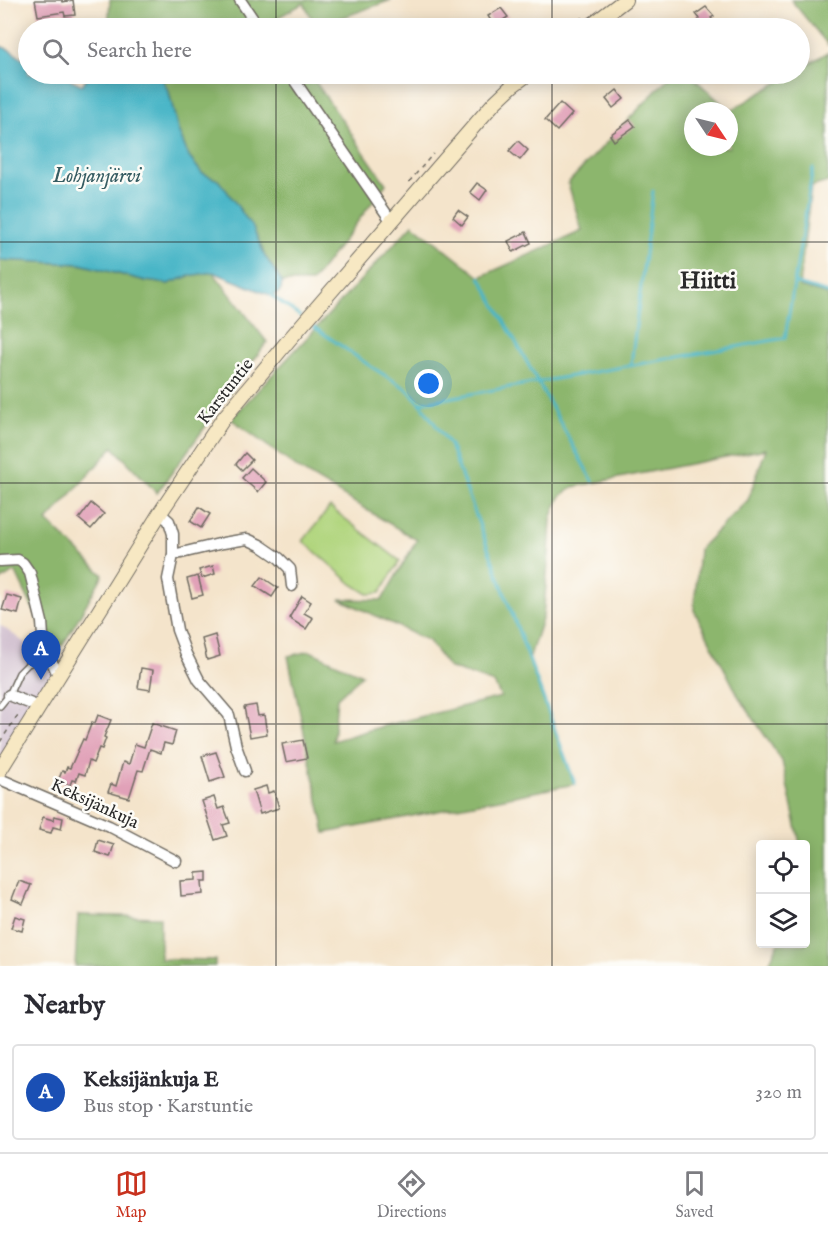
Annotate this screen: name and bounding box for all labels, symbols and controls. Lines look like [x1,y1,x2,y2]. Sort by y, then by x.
search box [18,18,810,84]
icon: search [39,35,72,68]
text: Search here [87,37,192,65]
north arrow [684,102,738,156]
water label: Lohjanjärvi [52,164,142,189]
district label: Hiitti [680,266,737,297]
street label: Karstuntie [193,354,259,430]
your location [414,369,443,398]
pin: A [22,630,60,680]
street label: Keksijänkuja [47,774,142,835]
map controls [756,840,810,948]
button: locate [756,840,810,894]
button: layers [756,894,810,948]
text: Nearby [24,989,105,1022]
text: Keksijänkuja E [83,1066,219,1094]
text: A [39,1080,52,1105]
text: 320 m [756,1080,802,1105]
text: Bus stop · Karstuntie [83,1094,253,1119]
tab: Map [115,1167,148,1223]
tab: Directions [377,1167,446,1223]
tab: Saved [676,1167,713,1223]

